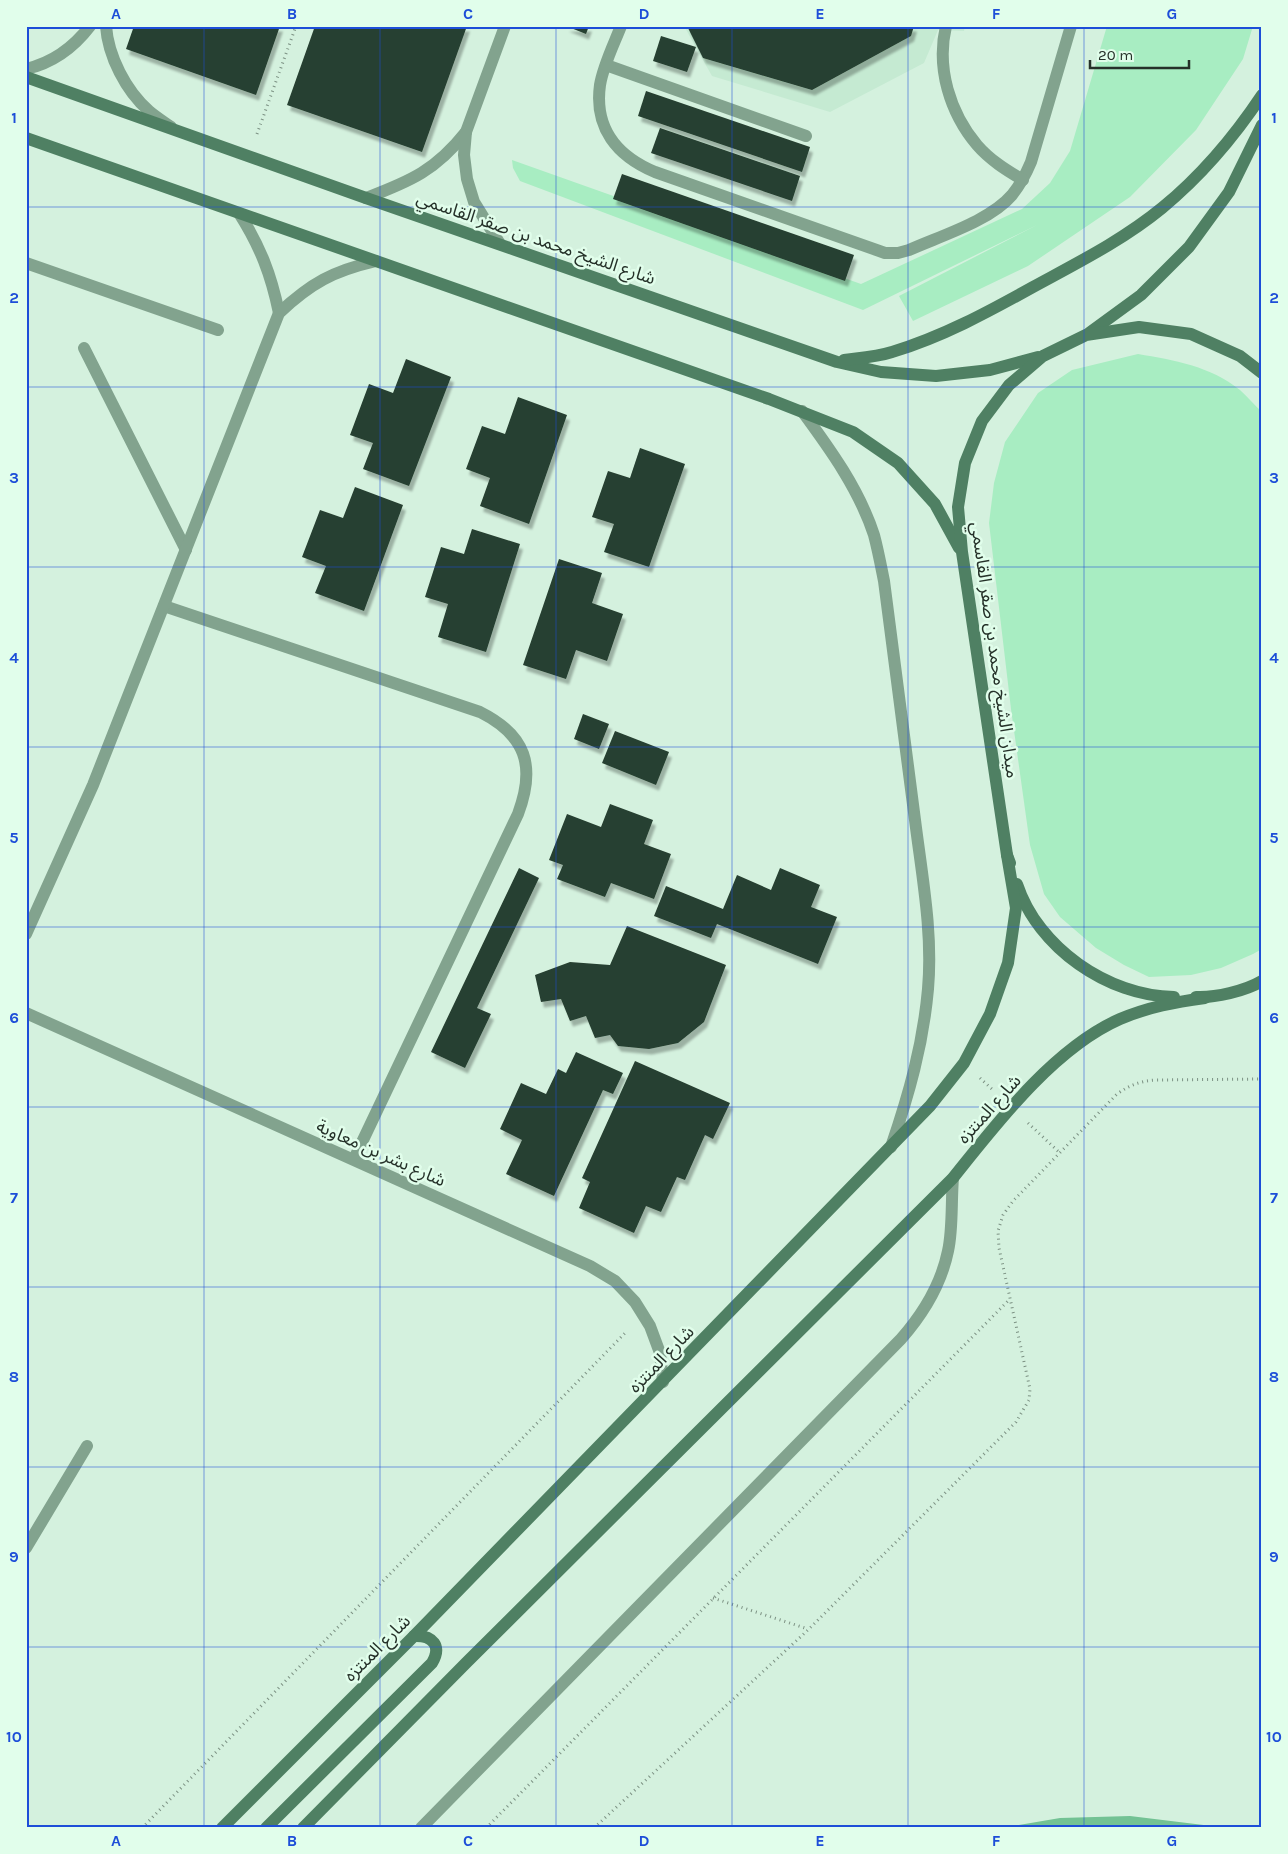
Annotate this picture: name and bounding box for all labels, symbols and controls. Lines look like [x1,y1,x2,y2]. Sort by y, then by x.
text: A [111,4,121,23]
text: B [287,4,297,23]
text: C [463,4,473,23]
text: D [639,4,650,23]
text: E [815,4,825,23]
text: F [992,4,1001,23]
text: G [1167,4,1177,23]
scale bar [1090,38,1189,70]
text: 20 m [1098,46,1133,64]
text: 1 [11,108,17,127]
text: 1 [1271,108,1277,127]
street label: شارع الشيخ محمد بن صقر القاسمي [413,187,658,292]
text: 2 [9,288,19,307]
text: 2 [1269,288,1279,307]
text: 3 [9,468,19,487]
text: 3 [1269,468,1279,487]
street label: ميدان الشيخ محمد بن صقر القاسمي [964,521,1024,780]
text: 4 [9,648,19,667]
text: 4 [1269,648,1279,667]
text: 5 [9,828,19,847]
text: 5 [1269,828,1279,847]
text: 6 [9,1008,19,1027]
text: 6 [1269,1008,1279,1027]
street label: شارع المنتزه [952,1070,1028,1150]
street label: شارع بشر بن معاوية [312,1115,449,1194]
text: 7 [10,1188,18,1207]
text: 7 [1270,1188,1278,1207]
street label: شارع المنتزه [623,1321,701,1399]
text: 8 [9,1367,19,1386]
text: 8 [1269,1367,1279,1386]
text: 9 [9,1547,19,1566]
text: 9 [1269,1547,1279,1566]
street label: شارع المنتزه [339,1610,417,1688]
text: 10 [6,1727,22,1746]
text: 10 [1266,1727,1282,1746]
text: A [111,1831,121,1850]
text: B [287,1831,297,1850]
text: C [463,1831,473,1850]
text: D [639,1831,650,1850]
text: E [815,1831,825,1850]
text: F [992,1831,1001,1850]
text: G [1167,1831,1177,1850]

